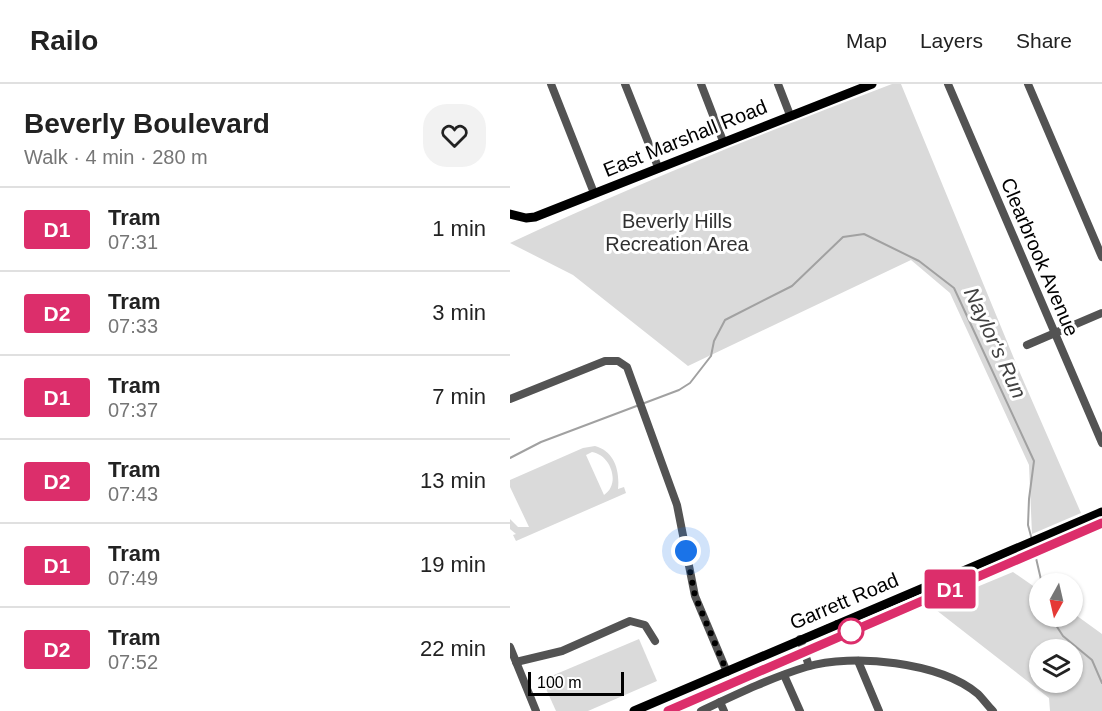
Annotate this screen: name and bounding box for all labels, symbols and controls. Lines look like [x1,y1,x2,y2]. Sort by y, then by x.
text: Railo [30,25,98,56]
text: Map [846,29,887,52]
text: Layers [920,29,983,52]
text: Share [1016,29,1072,52]
street label: East Marshall Road [600,95,770,181]
button: heart [423,104,486,167]
text: Beverly Boulevard [24,108,270,139]
text: Walk · 4 min · 280 m [24,146,208,168]
street label: Clearbrook Avenue [997,175,1083,339]
text: Tram [108,205,161,230]
park label: Beverly Hills Recreation Area [605,210,750,255]
text: 1 min [432,216,486,241]
text: D1 [44,218,70,241]
text: 07:31 [108,231,158,253]
water label: Naylor's Run [960,284,1031,402]
text: Tram [108,289,161,314]
text: 3 min [432,300,486,325]
text: D2 [44,302,70,325]
text: 07:33 [108,315,158,337]
text: Tram [108,373,161,398]
text: 7 min [432,384,486,409]
text: D1 [44,386,70,409]
text: 07:37 [108,399,158,421]
text: Tram [108,457,161,482]
text: 13 min [420,468,486,493]
text: D2 [44,470,70,493]
text: 07:43 [108,483,158,505]
your location [671,536,701,566]
text: Tram [108,541,161,566]
text: 19 min [420,552,486,577]
text: D1 [44,554,70,577]
text: 07:49 [108,567,158,589]
street label: Garrett Road [786,568,902,634]
line badge: D1 [923,570,977,608]
north arrow [1029,573,1083,627]
map controls [1029,573,1083,693]
text: D1 [937,578,963,601]
unlabelled marker [838,618,864,644]
text: Tram [108,625,161,650]
text: 22 min [420,636,486,661]
text: D2 [44,638,70,661]
button: layers [1029,639,1083,693]
text: 07:52 [108,651,158,673]
scale bar [528,669,624,696]
text: 100 m [537,674,581,691]

